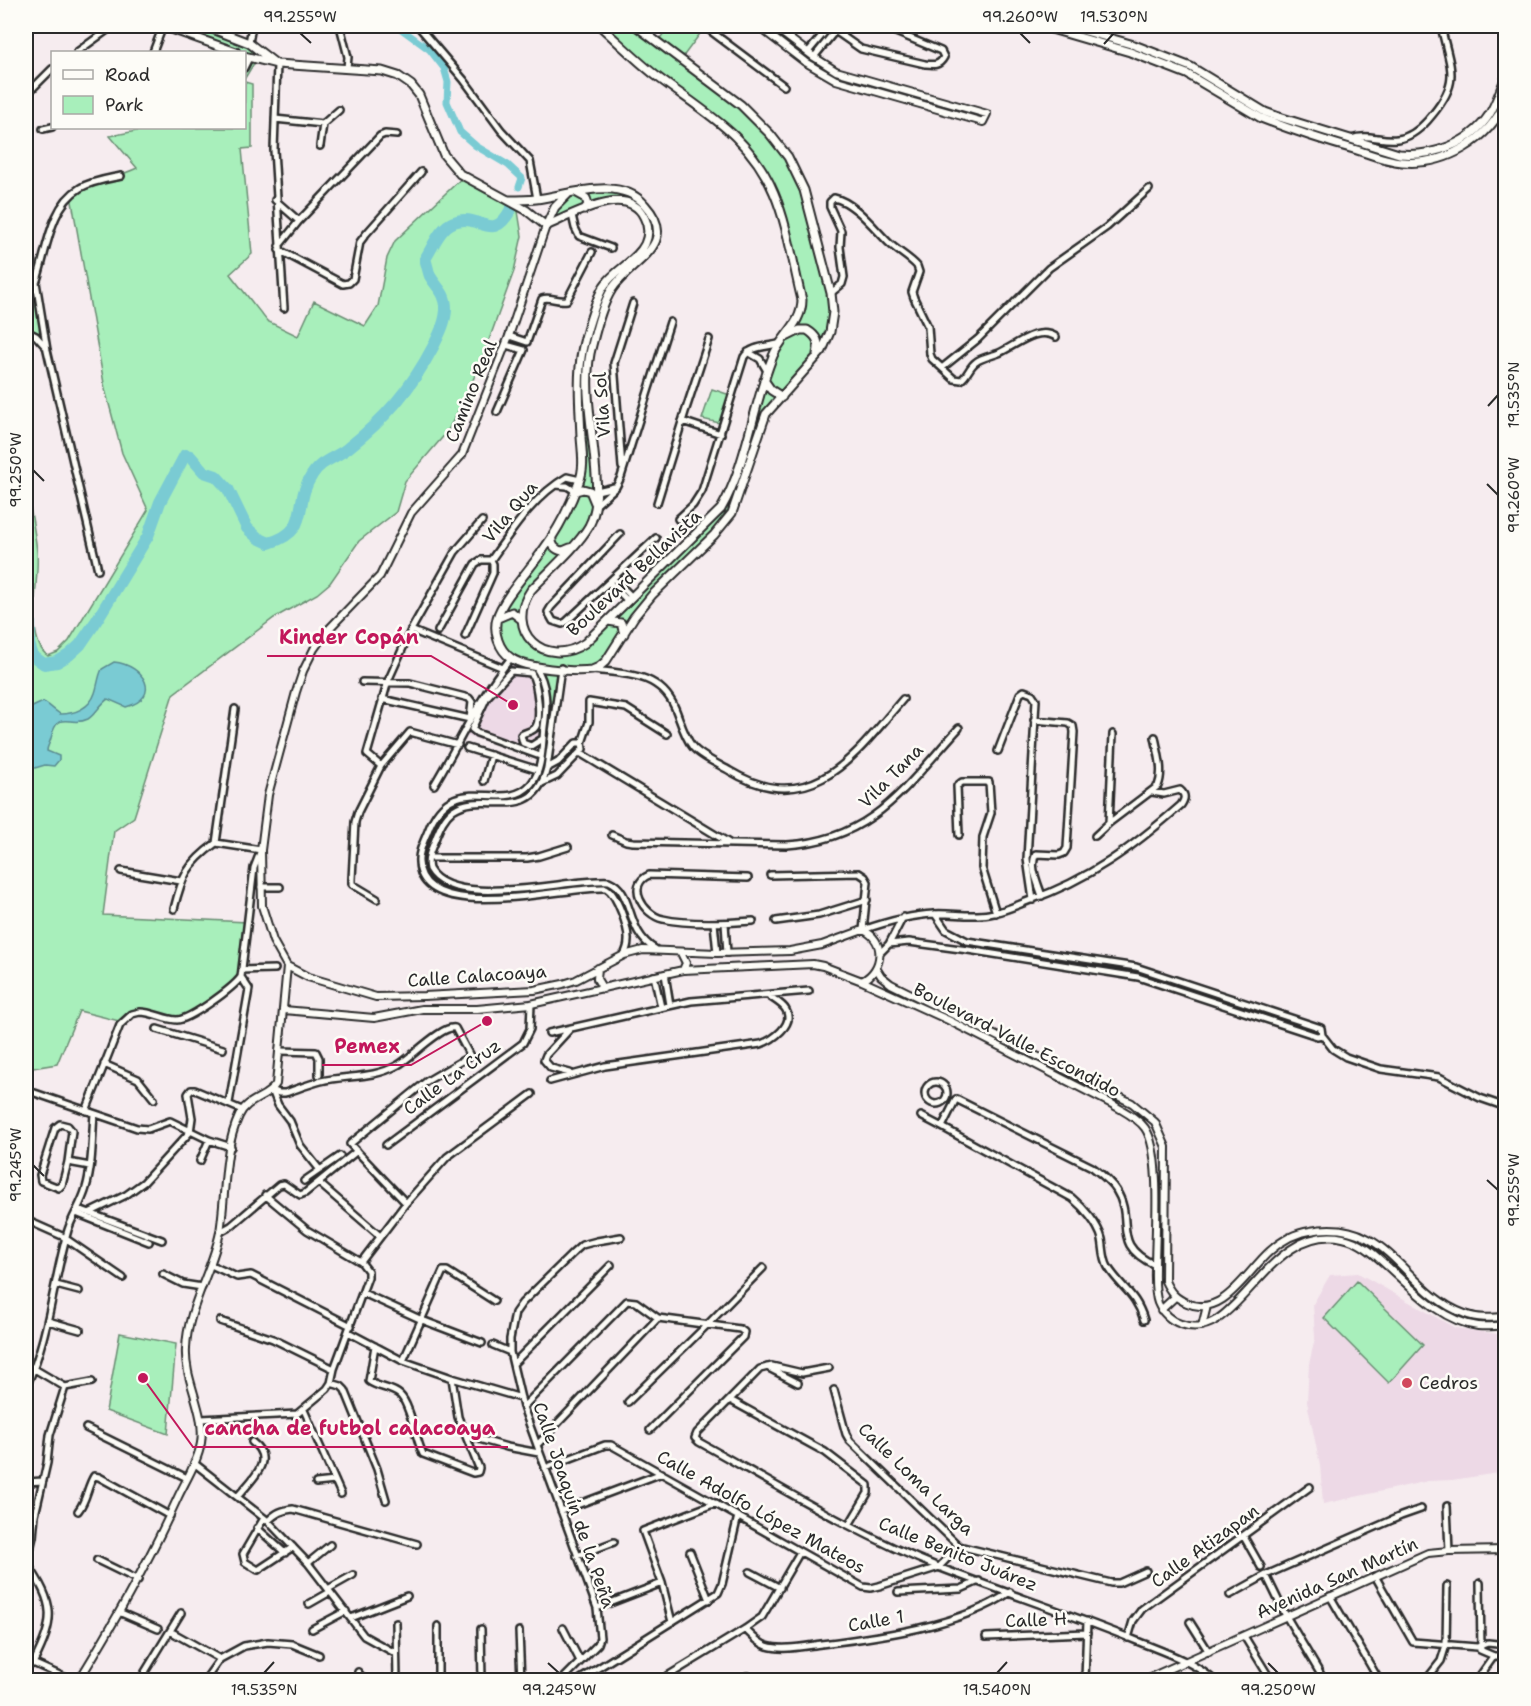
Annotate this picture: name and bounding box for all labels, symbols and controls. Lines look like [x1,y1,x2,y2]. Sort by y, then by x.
text: 99.255°W [263,7,337,27]
text: 99.260°W [982,7,1058,27]
text: 19.530°N [1080,7,1148,27]
legend [51,51,246,129]
text: Road [105,63,150,87]
text: Park [105,93,144,117]
street label: Camino Real [440,336,503,446]
text: 19.535°N [1504,362,1524,428]
street label: Vila Sol [588,371,616,439]
text: 99.250°W [6,432,26,508]
text: 99.260°W [1504,457,1524,533]
street label: Vila Qua [477,476,543,548]
street label: Boulevard Bellavista [561,504,707,642]
callout: Kinder Copán [267,618,431,656]
text: Kinder Copán [279,624,419,650]
street label: Vila Tana [853,738,929,814]
street label: Calle Calacoaya [407,959,547,993]
street label: Boulevard Valle Escondido [909,977,1125,1103]
callout: Pemex [322,1027,411,1065]
text: Pemex [334,1033,400,1059]
street label: Calle La Cruz [398,1033,506,1121]
text: 99.245°W [6,1128,26,1202]
text: 99.255°W [1504,1153,1524,1227]
place label: Cedros [1419,1371,1478,1395]
marker: Cedros [1400,1376,1414,1390]
street label: Calle Joaquín de la Peña [527,1399,621,1611]
callout: cancha de futbol calacoaya [193,1409,508,1447]
text: cancha de futbol calacoaya [205,1415,496,1441]
street label: Calle Loma Larga [853,1417,979,1541]
street label: Calle Adolfo López Mateos [652,1445,870,1579]
street label: Calle Atizapan [1146,1499,1264,1593]
street label: Calle Benito Juárez [875,1511,1041,1597]
street label: Avenida San Martín [1253,1532,1421,1624]
street label: Calle 1 [846,1604,906,1638]
street label: Calle H [1005,1607,1067,1633]
text: 19.535°N [231,1680,297,1700]
text: 99.245°W [522,1680,596,1700]
text: 19.540°N [963,1680,1031,1700]
text: 99.250°W [1240,1680,1316,1700]

